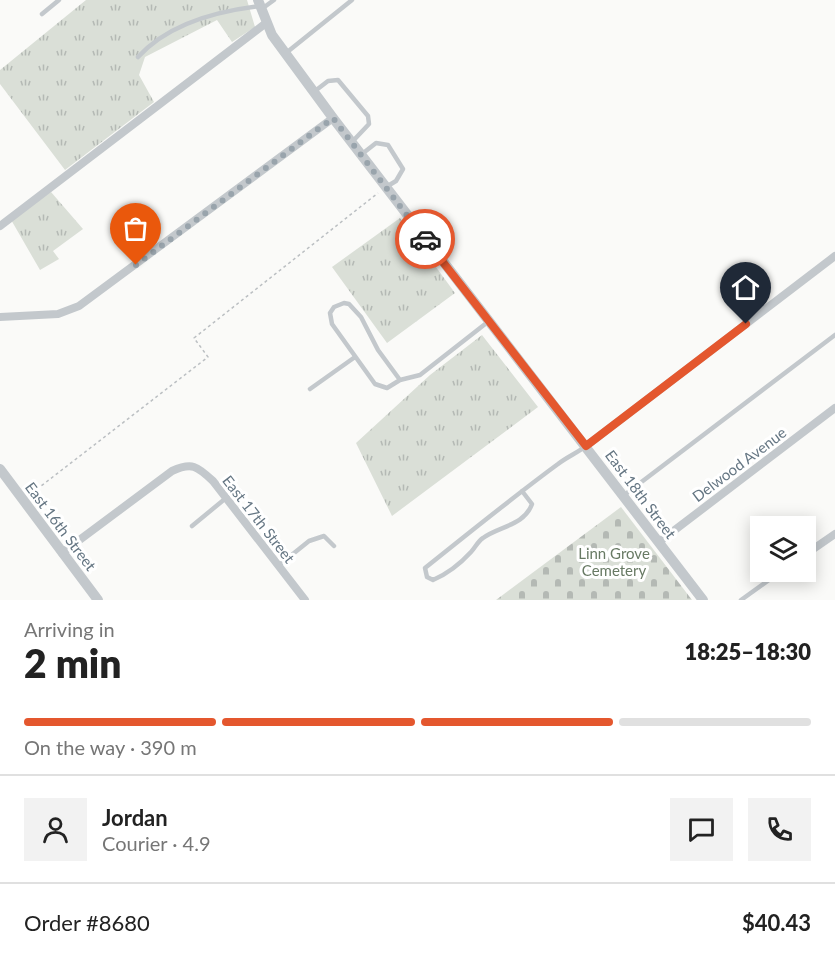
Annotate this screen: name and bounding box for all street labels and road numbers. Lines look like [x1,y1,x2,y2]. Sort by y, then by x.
street label: Delwood Avenue [689,423,790,505]
street label: East 18th Street [602,446,681,542]
street label: East 17th Street [219,472,299,567]
street label: East 16th Street [22,478,101,574]

